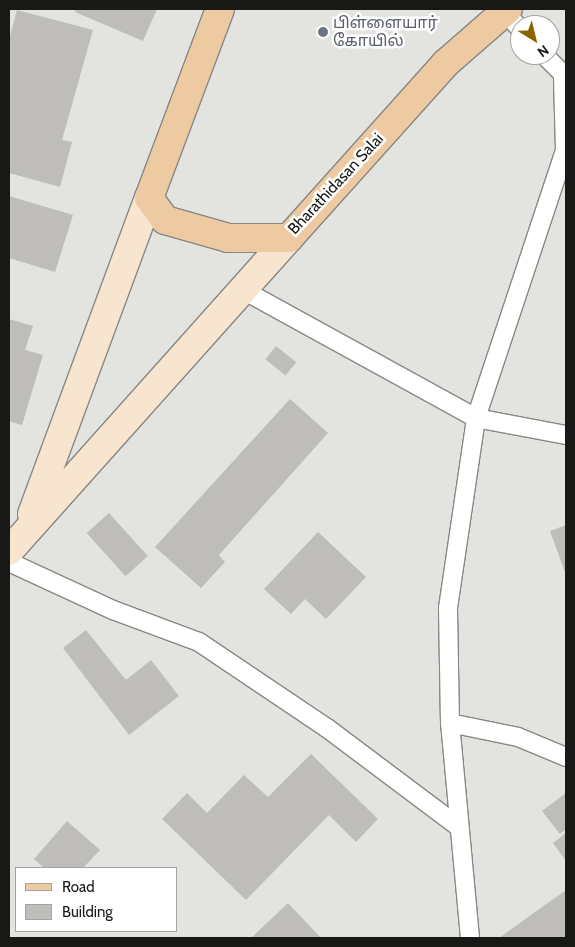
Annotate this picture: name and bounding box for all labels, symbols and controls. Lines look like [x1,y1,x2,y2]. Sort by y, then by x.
place label: பிள்ளையார் கோயில் [333,13,438,51]
north arrow [510,15,560,65]
marker: பிள்ளையார் கோயில் [317,26,329,38]
text: N [534,41,553,62]
street label: Bharathidasan Salai [284,130,388,238]
legend [15,867,178,932]
text: Road [62,878,95,896]
text: Building [62,903,113,921]

